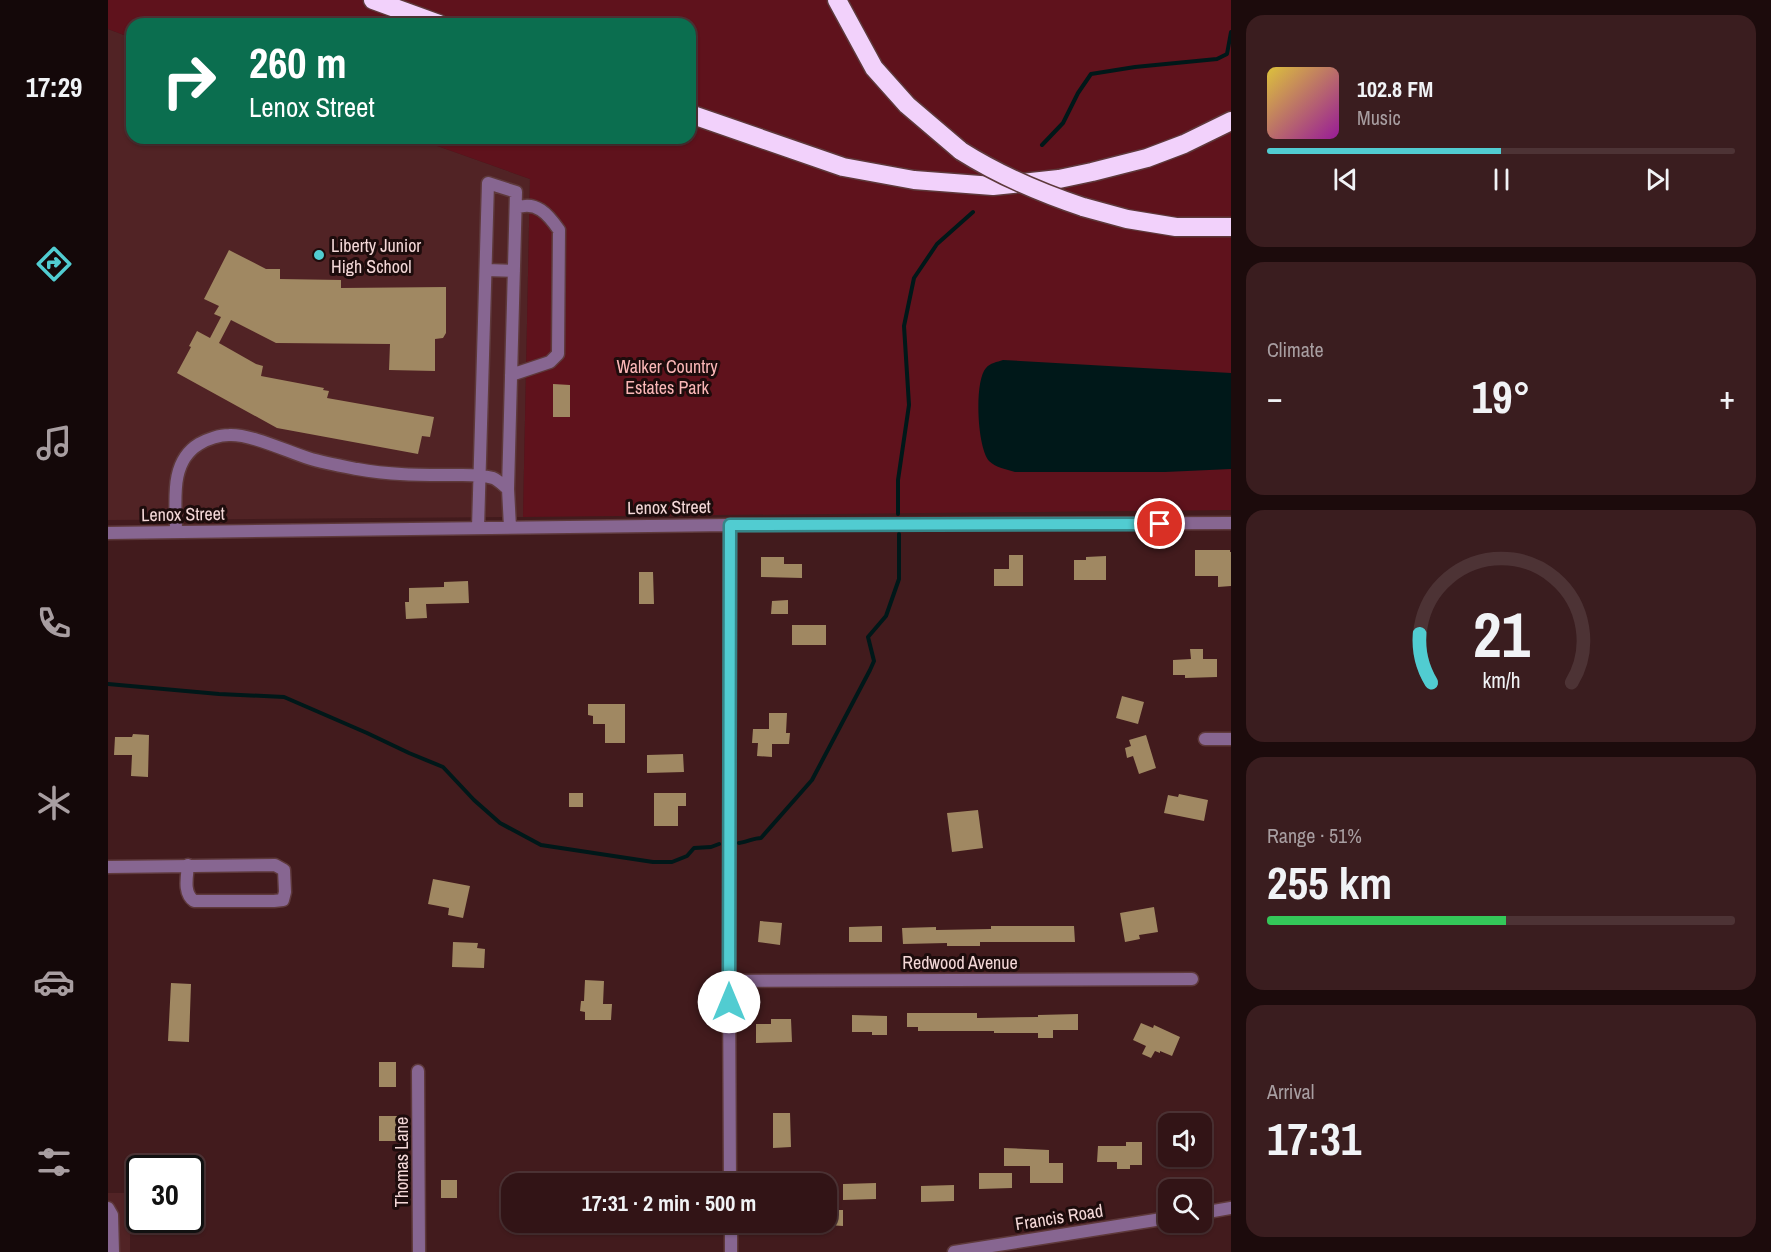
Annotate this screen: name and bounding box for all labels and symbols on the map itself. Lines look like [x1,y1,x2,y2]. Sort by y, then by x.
place label: Liberty Junior High School [331,233,421,279]
marker: Liberty Junior High School [312,248,326,262]
park label: Walker Country Estates Park [616,354,718,400]
street label: Lenox Street [627,494,711,520]
pin [1134,498,1185,549]
street label: Lenox Street [141,501,225,527]
street label: Redwood Avenue [902,950,1018,975]
position arrow [697,970,761,1034]
street label: Thomas Lane [389,1117,414,1207]
speed limit sign: 30 [126,1155,204,1233]
street label: Francis Road [1013,1198,1105,1236]

